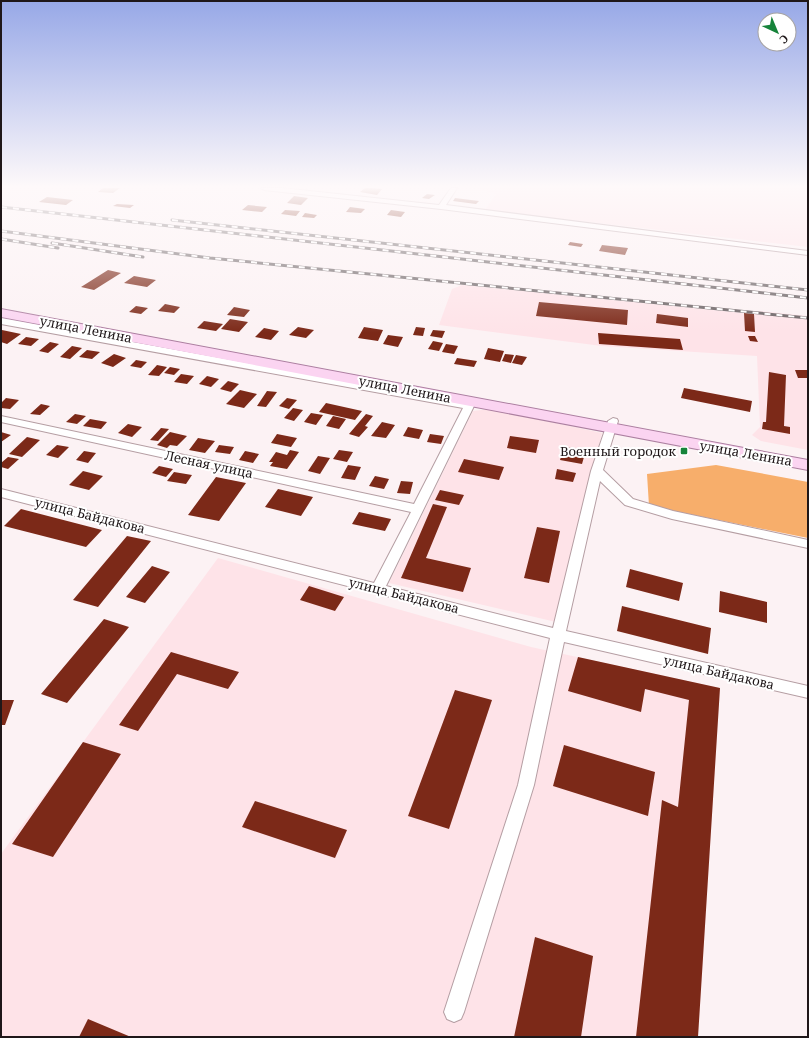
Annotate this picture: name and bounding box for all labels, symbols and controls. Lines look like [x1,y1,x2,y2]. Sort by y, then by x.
north arrow [757,12,797,52]
text: С [776,32,792,47]
street label: улица Ленина [38,311,134,347]
street label: улица Ленина [357,371,453,407]
street label: улица Ленина [698,436,794,470]
place label: Военный городок [560,442,676,460]
street label: Лесная улица [163,446,255,482]
marker: Военный городок [679,446,689,456]
street label: улица Байдакова [33,493,147,537]
street label: улица Байдакова [347,573,461,617]
street label: улица Байдакова [662,651,776,693]

